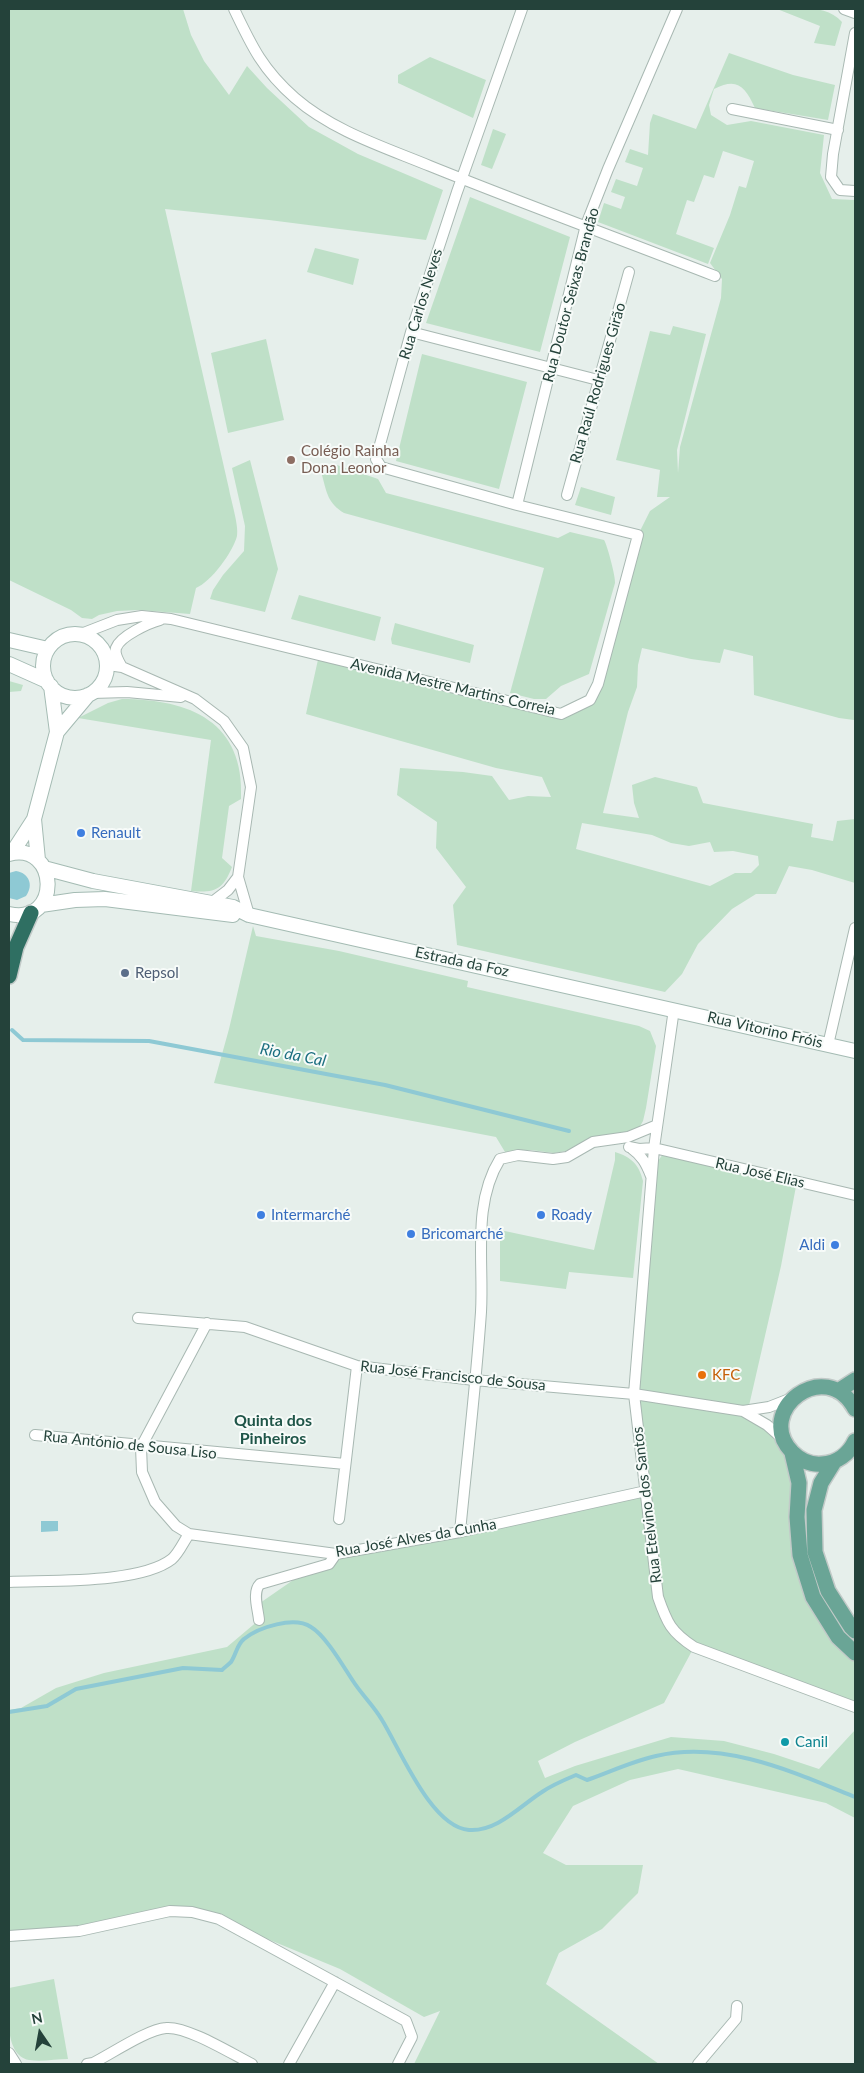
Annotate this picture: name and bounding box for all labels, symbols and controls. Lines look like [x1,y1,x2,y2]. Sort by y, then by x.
street label: Rua Doutor Seixas Brandão [539,206,603,384]
street label: Rua Carlos Neves [396,246,446,362]
street label: Rua Raúl Rodrigues Girão [566,301,630,465]
place label: Colégio Rainha Dona Leonor [301,442,399,477]
marker: Colégio Rainha Dona Leonor [285,454,297,466]
street label: Avenida Mestre Martins Correia [349,655,557,719]
place label: Renault [91,824,141,842]
marker: Renault [75,827,87,839]
street label: Estrada da Foz [413,943,511,981]
place label: Repsol [135,964,179,982]
marker: Repsol [119,967,131,979]
street label: Rua Vitorino Fróis [706,1008,824,1052]
water label: Rio da Cal [258,1039,328,1071]
street label: Rua José Elias [714,1154,806,1192]
place label: Intermarché [271,1206,350,1224]
place label: Roady [551,1206,592,1224]
marker: Intermarché [255,1209,267,1221]
marker: Roady [535,1209,547,1221]
place label: Bricomarché [421,1225,504,1243]
marker: Bricomarché [405,1228,417,1240]
place label: Aldi [799,1236,825,1254]
marker: Aldi [829,1239,841,1251]
street label: Rua José Francisco de Sousa [359,1357,547,1395]
place label: KFC [712,1366,740,1384]
marker: KFC [696,1369,708,1381]
district label: Quinta dos Pinheiros [234,1411,312,1449]
street label: Rua Etelvino dos Santos [628,1426,666,1584]
street label: Rua António de Sousa Liso [42,1427,218,1463]
street label: Rua José Alves da Cunha [334,1515,498,1561]
place label: Canil [795,1733,828,1751]
marker: Canil [779,1736,791,1748]
north arrow [15,2008,65,2058]
text: N [30,2008,44,2027]

